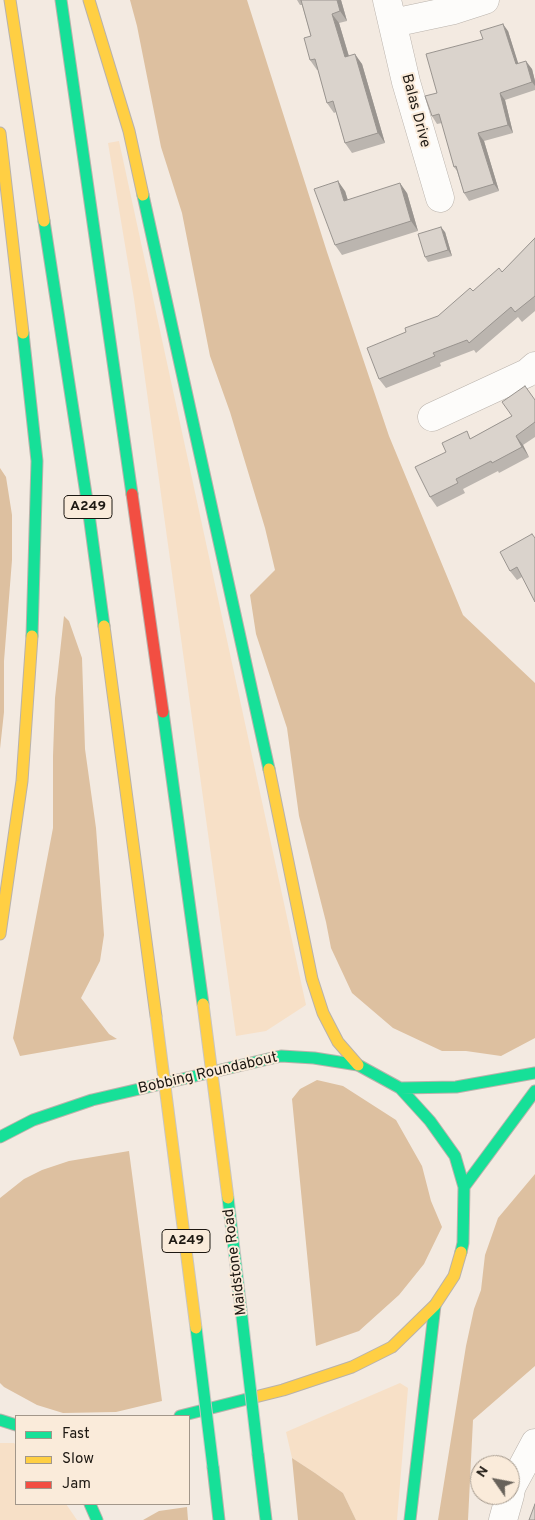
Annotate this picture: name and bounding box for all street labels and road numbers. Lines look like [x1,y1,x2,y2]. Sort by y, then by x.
street label: Balas Drive [397,72,433,150]
road number: A249 [64,496,112,518]
street label: Bobbing Roundabout [137,1049,279,1099]
street label: Maidstone Road [221,1208,251,1316]
road number: A249 [162,1230,210,1252]

